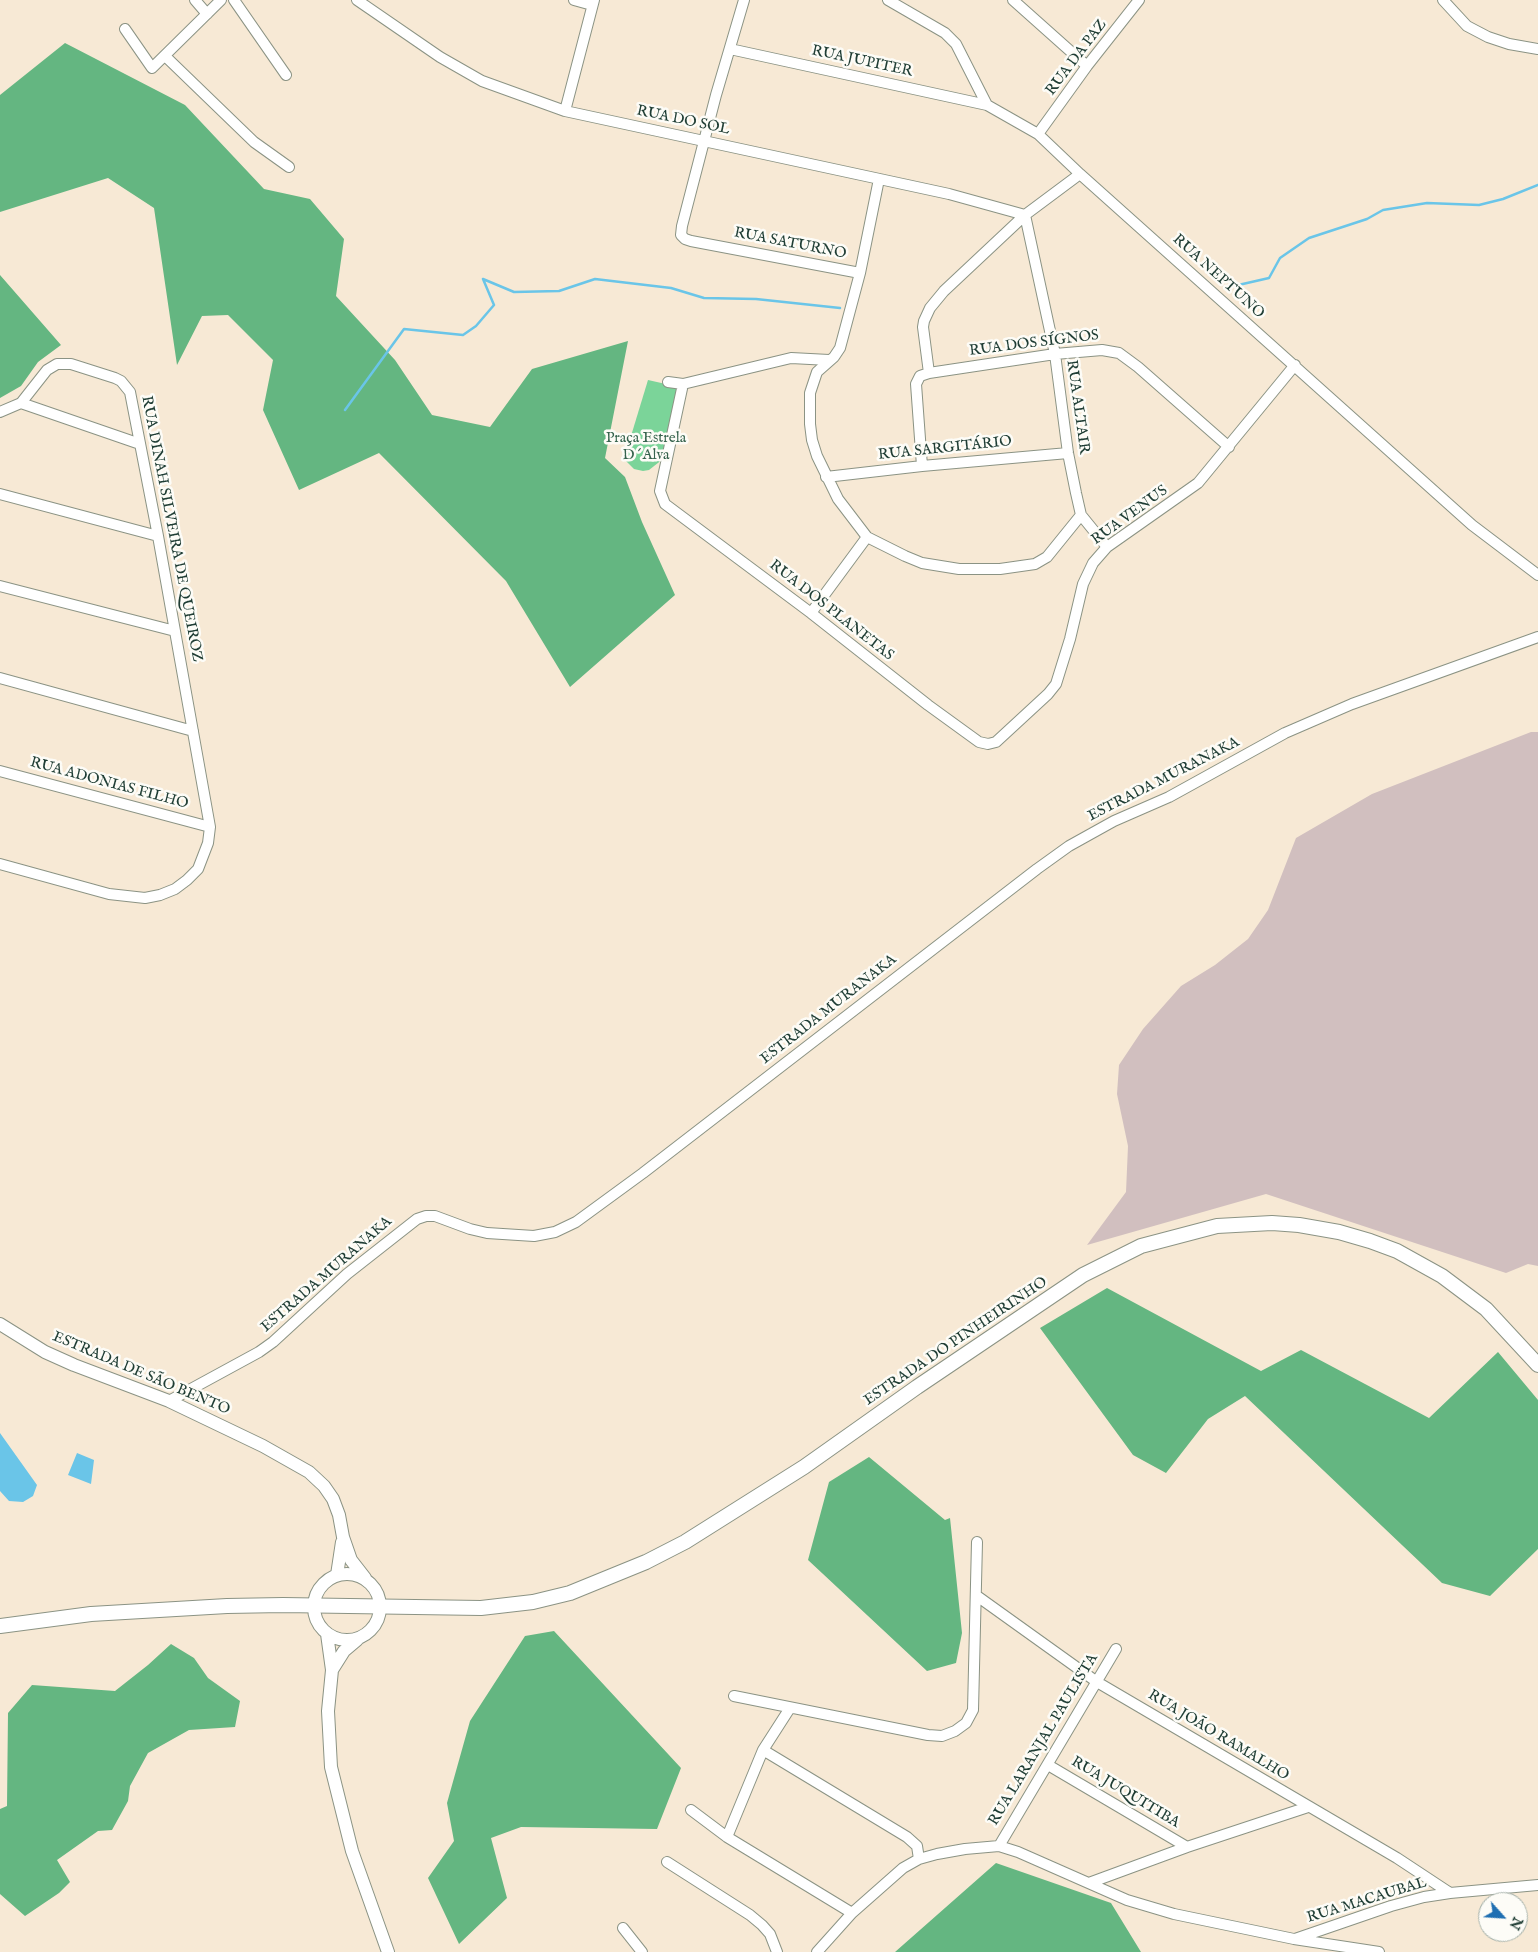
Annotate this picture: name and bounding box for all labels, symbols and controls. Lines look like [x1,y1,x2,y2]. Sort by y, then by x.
street label: RUA DA PAZ [1043,16,1111,100]
street label: RUA JUPITER [810,42,914,82]
street label: RUA DO SOL [635,102,731,140]
street label: RUA SATURNO [732,224,848,264]
street label: RUA NEPTUNO [1168,231,1268,323]
street label: RUA DOS SÍGNOS [968,327,1100,361]
street label: RUA ALTAIR [1061,359,1093,455]
street label: RUA DINAH SILVEIRA DE QUEIROZ [136,394,206,664]
park label: Praça Estrela D´Alva [606,430,686,465]
street label: RUA SARGITÁRIO [877,433,1013,465]
street label: RUA VENUS [1088,482,1172,550]
street label: RUA DOS PLANETAS [765,557,897,665]
street label: ESTRADA MURANAKA [1085,734,1243,826]
street label: RUA ADONIAS FILHO [28,754,190,814]
street label: ESTRADA MURANAKA [757,951,901,1069]
street label: ESTRADA MURANAKA [258,1213,396,1337]
street label: ESTRADA DO PINHEIRINHO [861,1274,1051,1410]
street label: ESTRADA DE SÃO BENTO [50,1328,232,1420]
street label: RUA LARANJAL PAULISTA [985,1651,1103,1829]
street label: RUA JOÃO RAMALHO [1144,1687,1292,1785]
street label: RUA JUQUITIBA [1067,1753,1183,1833]
street label: RUA MACAUBAL [1305,1874,1429,1928]
north arrow [1478,1892,1528,1942]
text: N [1505,1914,1526,1933]

